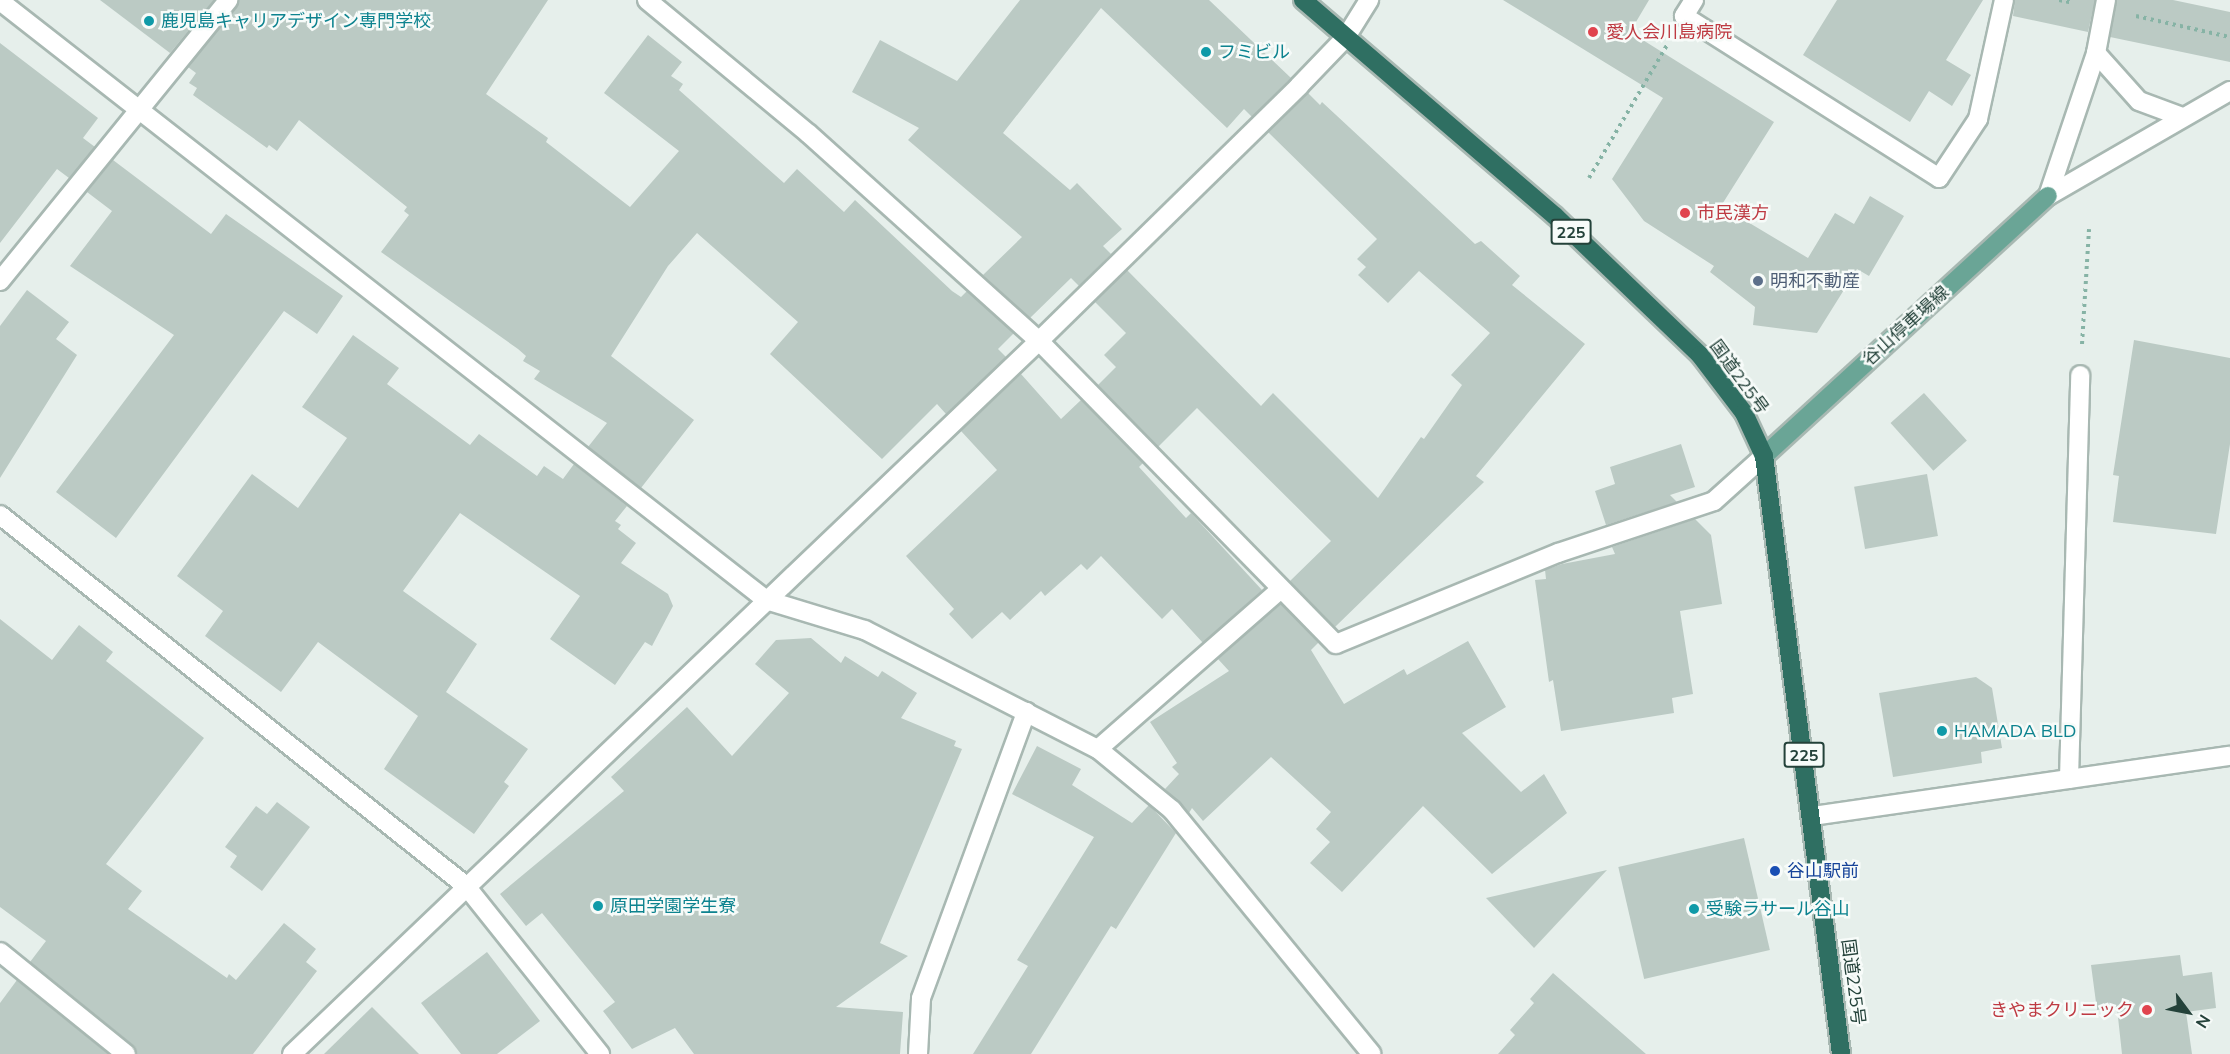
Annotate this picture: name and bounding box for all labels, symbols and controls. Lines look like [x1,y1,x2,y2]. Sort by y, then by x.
place label: 鹿児島キャリアデザイン専門学校 [161,10,431,32]
marker: 鹿児島キャリアデザイン専門学校 [142,14,156,28]
place label: 愛人会川島病院 [1606,21,1732,43]
marker: 愛人会川島病院 [1584,23,1602,41]
place label: フミビル [1218,41,1290,63]
marker: フミビル [1199,45,1213,59]
place label: 市民漢方 [1697,202,1769,224]
marker: 市民漢方 [1678,206,1692,220]
road number: 225 [1550,219,1592,245]
place label: 明和不動産 [1770,270,1860,292]
marker: 明和不動産 [1751,274,1765,288]
street label: 谷山停車場線 [1859,282,1953,370]
street label: 国道225号 [1705,336,1773,418]
place label: HAMADA BLD [1954,720,2076,742]
marker: HAMADA BLD [1935,724,1949,738]
road number: 225 [1783,742,1825,768]
place label: 谷山駅前 [1787,860,1859,882]
marker: 谷山駅前 [1768,864,1782,878]
place label: 原田学園学生寮 [610,895,736,917]
place label: 受験ラサール谷山 [1706,898,1850,920]
marker: 原田学園学生寮 [591,899,605,913]
marker: 受験ラサール谷山 [1687,902,1701,916]
street label: 国道225号 [1837,938,1869,1026]
north arrow [2158,982,2218,1042]
place label: きやまクリニック [1990,999,2134,1021]
marker: きやまクリニック [2138,1001,2156,1019]
text: N [2192,1011,2215,1032]

